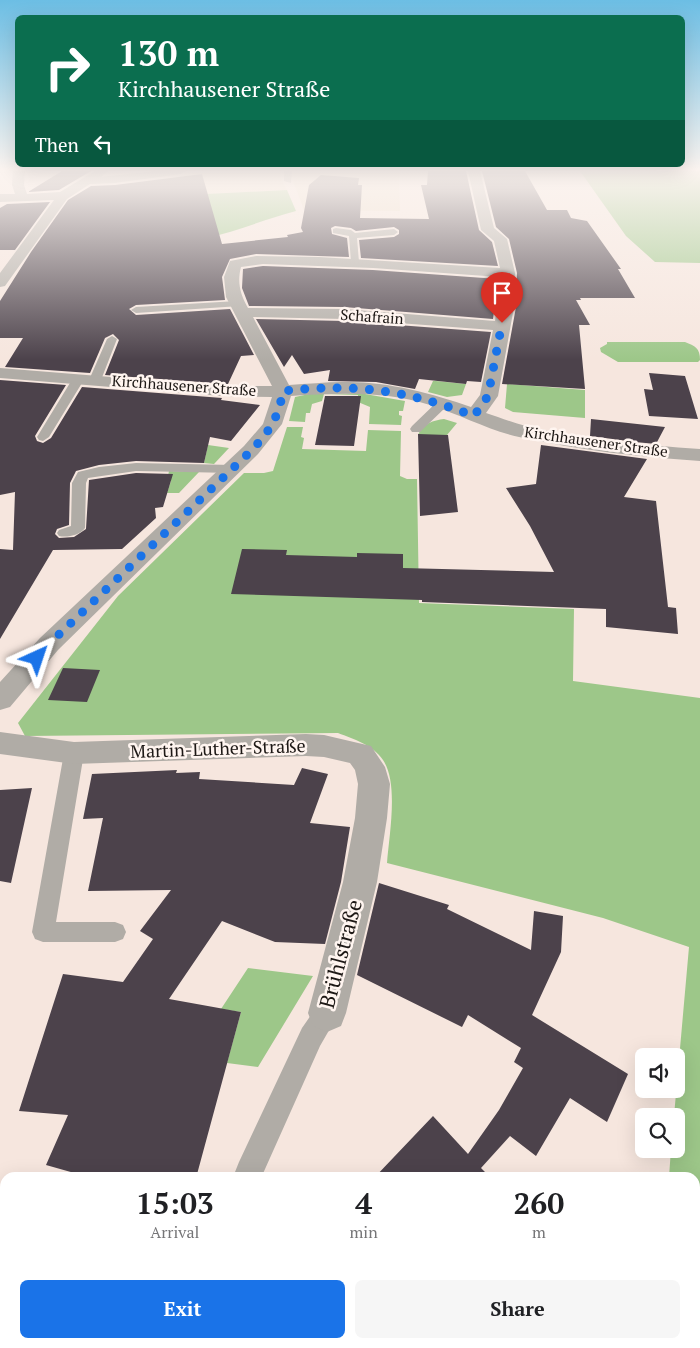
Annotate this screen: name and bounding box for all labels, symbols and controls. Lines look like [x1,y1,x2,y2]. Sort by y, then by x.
text: 130 m [118,30,219,76]
icon: right [35,35,100,100]
text: Kirchhausener Straße [118,74,330,103]
icon: left [89,130,117,158]
text: Then [35,132,79,157]
pin [481,272,523,323]
icon: arrive [488,279,516,307]
street label: Schafrain [340,304,404,328]
street label: Kirchhausener Straße [111,370,257,400]
street label: Kirchhausener Straße [523,421,669,461]
position arrow [10,631,62,683]
street label: Martin-Luther-Straße [130,733,306,763]
street label: Brühlstraße [312,896,368,1011]
map controls [635,1048,685,1158]
button: sound [635,1048,685,1098]
button: search [635,1108,685,1158]
text: 15:03 [136,1183,214,1223]
text: 4 [355,1183,372,1223]
text: 260 [513,1183,564,1223]
text: Arrival [150,1221,199,1243]
text: min [350,1221,378,1243]
text: m [532,1221,546,1243]
button: Exit [20,1280,345,1338]
button: Share [355,1280,680,1338]

